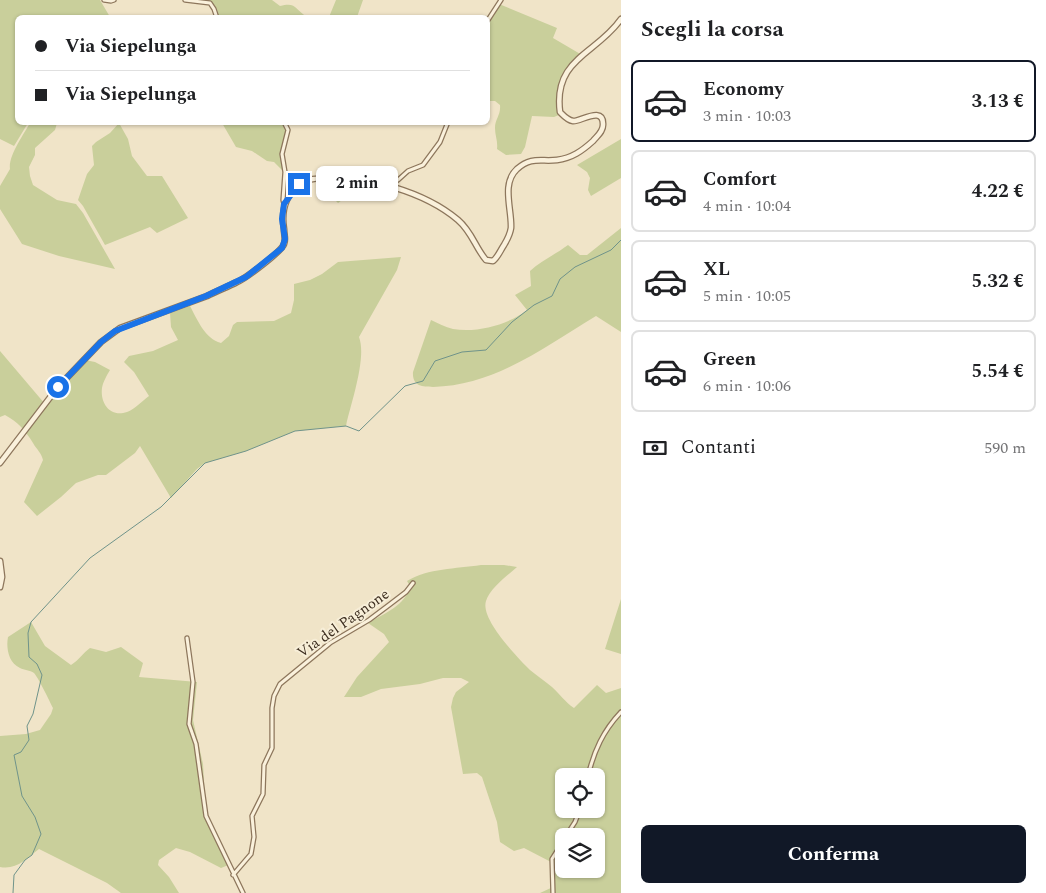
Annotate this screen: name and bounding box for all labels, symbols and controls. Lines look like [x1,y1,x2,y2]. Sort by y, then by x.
text: Scegli la corsa [641,13,784,46]
text: Via Siepelunga [65,32,197,61]
text: Economy [703,75,784,104]
icon: car [643,79,688,124]
text: Via Siepelunga [65,80,197,109]
text: 3.13 € [972,87,1024,116]
text: 3 min · 10:03 [703,104,791,128]
text: Comfort [703,165,777,194]
callout: 2 min [316,166,399,202]
icon: car [643,169,688,214]
text: 2 min [336,171,378,195]
route end [288,173,310,195]
text: 4.22 € [972,177,1024,206]
text: 4 min · 10:04 [703,194,791,218]
text: XL [703,255,730,284]
icon: car [643,259,688,304]
text: 5.32 € [972,267,1024,296]
text: 5 min · 10:05 [703,284,791,308]
text: Green [703,345,756,374]
icon: car [643,349,688,394]
text: 5.54 € [972,357,1024,386]
text: 6 min · 10:06 [703,374,791,398]
route start [47,376,69,398]
text: Contanti [681,433,756,462]
icon: cash [641,434,669,462]
text: 590 m [984,436,1026,460]
street label: Via del Pagnone [292,583,394,664]
map controls [555,768,605,878]
button: locate [555,768,605,818]
button: Conferma [641,825,1026,883]
button: layers [555,828,605,878]

